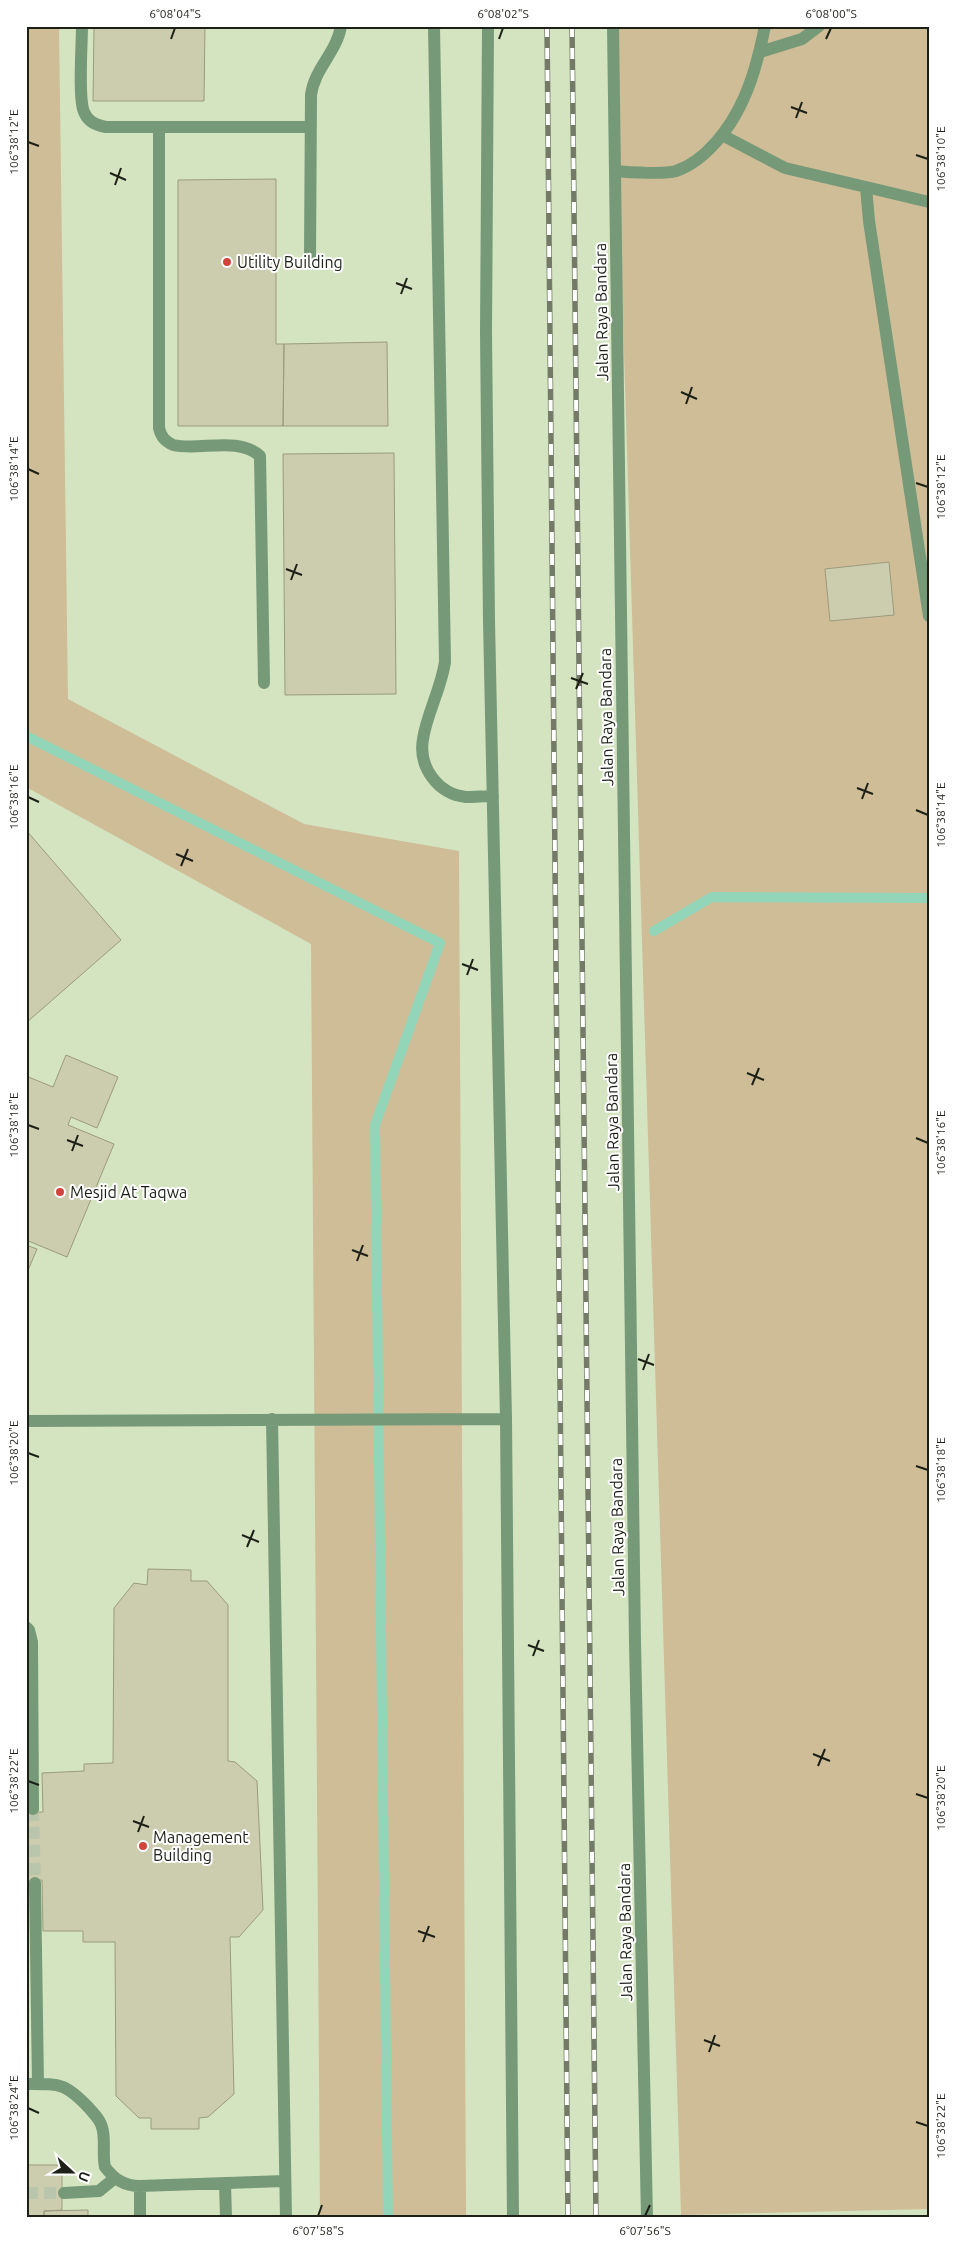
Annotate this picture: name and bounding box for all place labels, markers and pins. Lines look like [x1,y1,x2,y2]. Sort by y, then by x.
place label: Utility Building [237,253,343,271]
marker: Utility Building [221,256,233,268]
place label: Mesjid At Taqwa [70,1183,187,1201]
marker: Mesjid At Taqwa [54,1186,66,1198]
place label: Management Building [153,1828,249,1864]
marker: Management Building [137,1840,149,1852]

